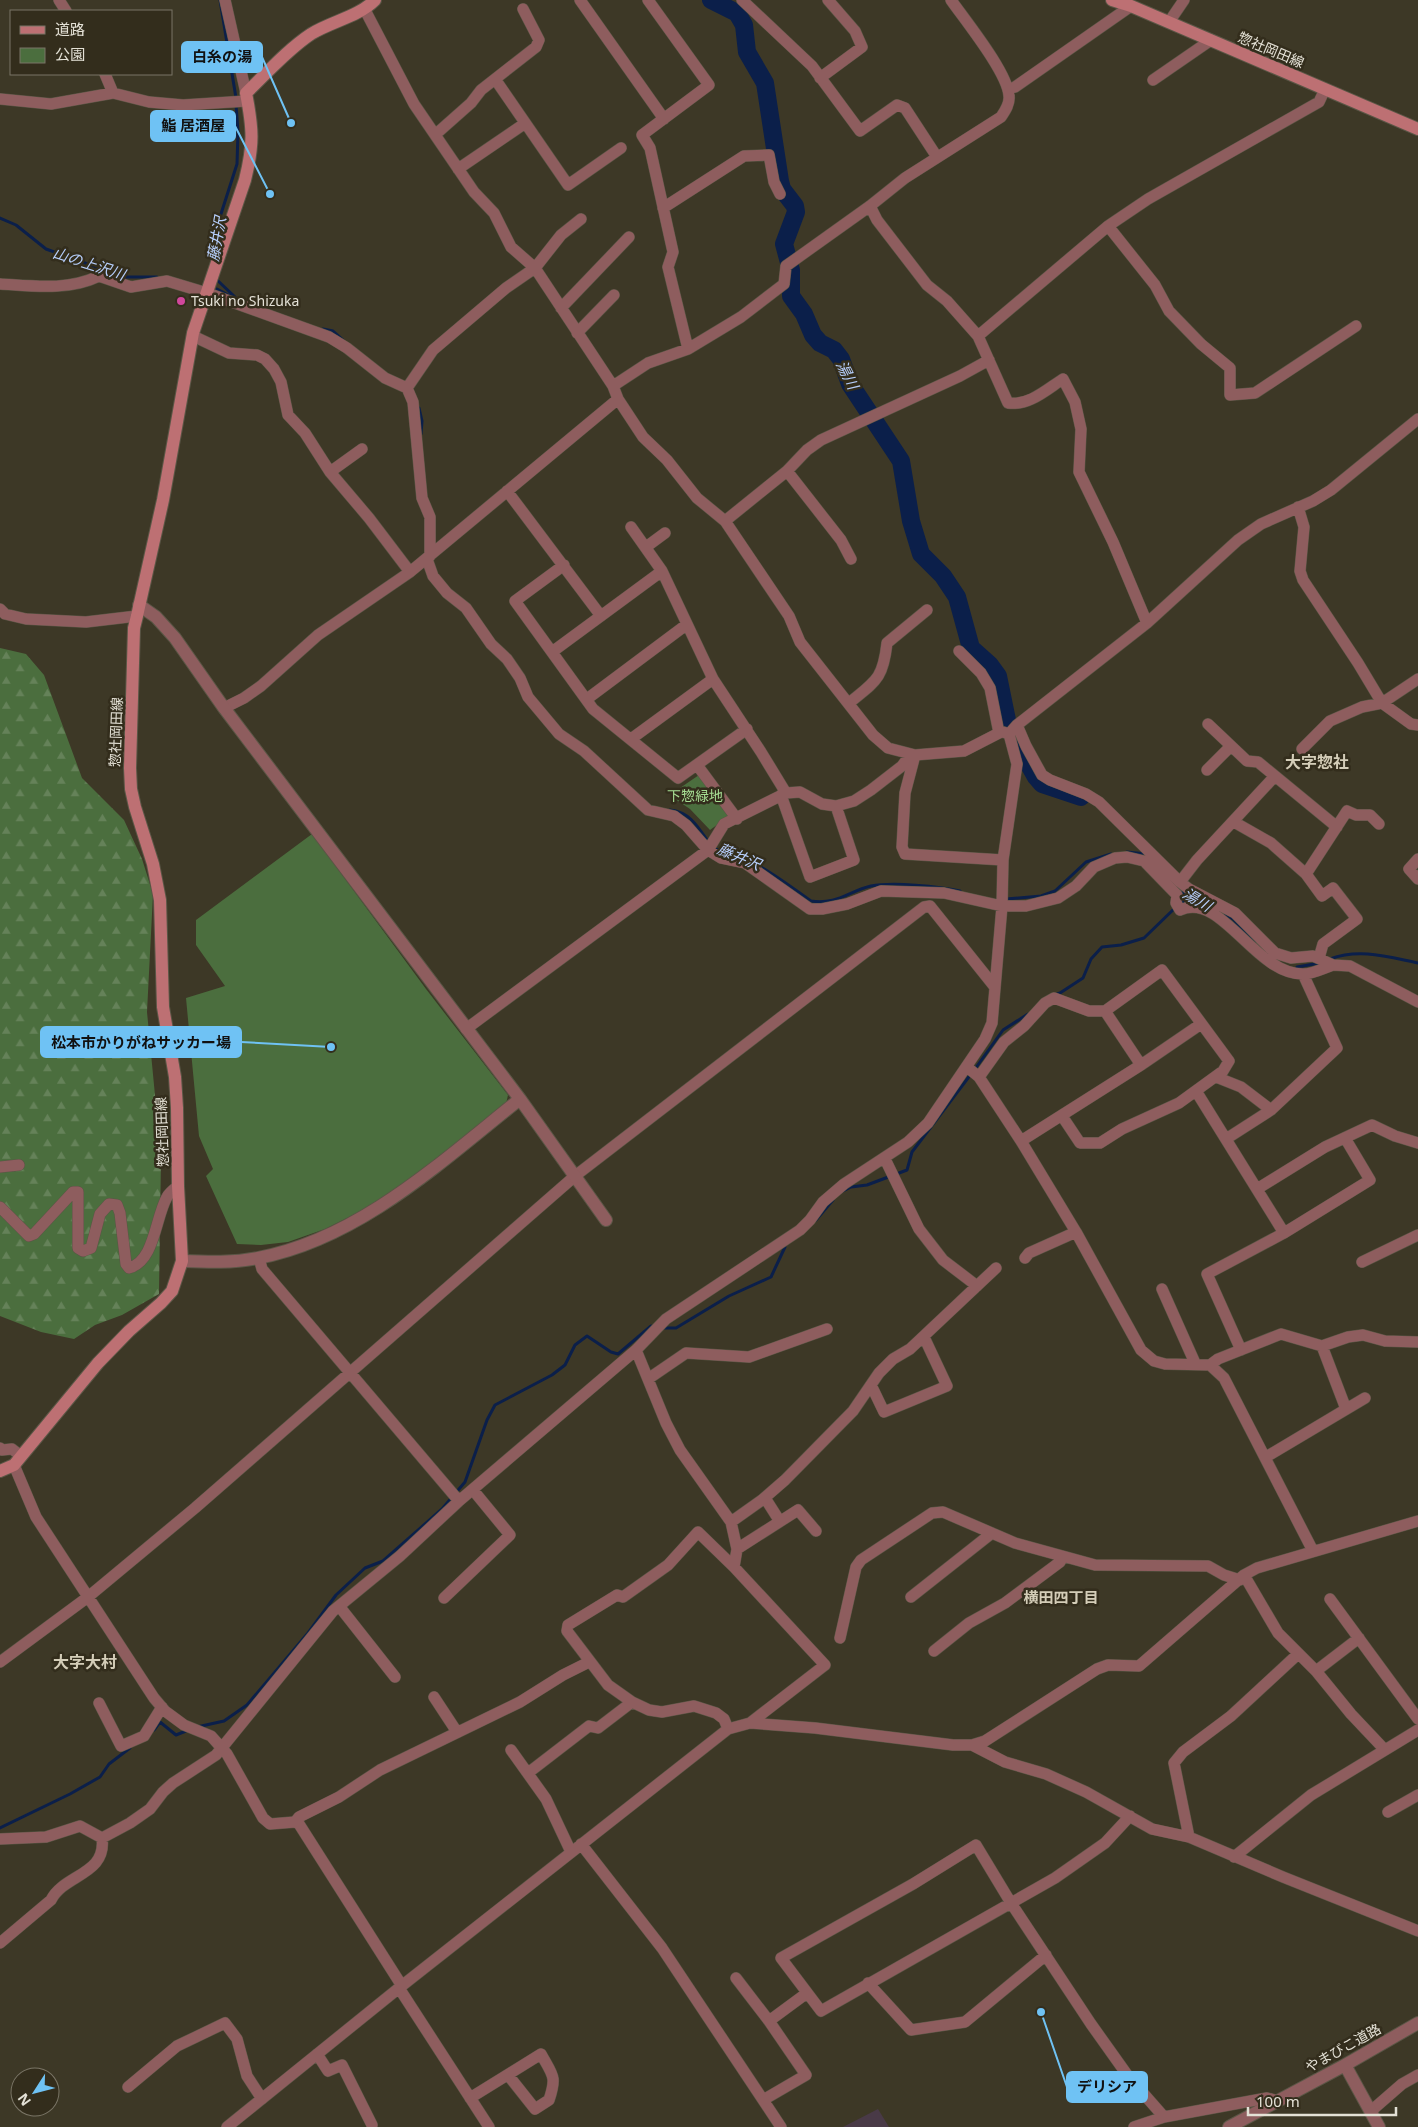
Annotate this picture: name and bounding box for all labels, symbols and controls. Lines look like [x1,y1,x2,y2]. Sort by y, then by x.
legend [10,10,172,75]
text: 道路 [55,19,85,39]
street label: 惣社岡田線 [1235,27,1307,72]
callout: 白糸の湯 [182,42,262,72]
text: 公園 [55,44,85,64]
text: 白糸の湯 [192,46,252,66]
callout: 鮨 居酒屋 [151,111,235,141]
text: 鮨 居酒屋 [161,115,225,135]
water label: 藤井沢 [202,213,230,263]
water label: 山の上沢川 [51,242,130,285]
place label: Tsuki no Shizuka [191,291,299,310]
marker: Tsuki no Shizuka [175,295,187,307]
water label: 湯川 [832,357,865,394]
street label: 惣社岡田線 [105,697,126,767]
district label: 大字惣社 [1285,751,1349,773]
park label: 下惣緑地 [667,786,723,805]
water label: 藤井沢 [715,838,766,875]
water label: 湯川 [1180,883,1217,916]
callout: 松本市かりがねサッカー場 [41,1027,241,1057]
text: 松本市かりがねサッカー場 [51,1032,231,1052]
street label: 惣社岡田線 [151,1097,172,1167]
district label: 横田四丁目 [1023,1587,1099,1607]
district label: 大字大村 [53,1651,117,1673]
street label: やまびこ道路 [1301,2019,1384,2076]
north arrow [10,2067,60,2117]
callout: デリシア [1067,2072,1147,2102]
text: デリシア [1077,2076,1137,2096]
scale bar [1248,2084,1396,2116]
text: N [13,2090,35,2110]
text: 100 m [1256,2091,1300,2111]

